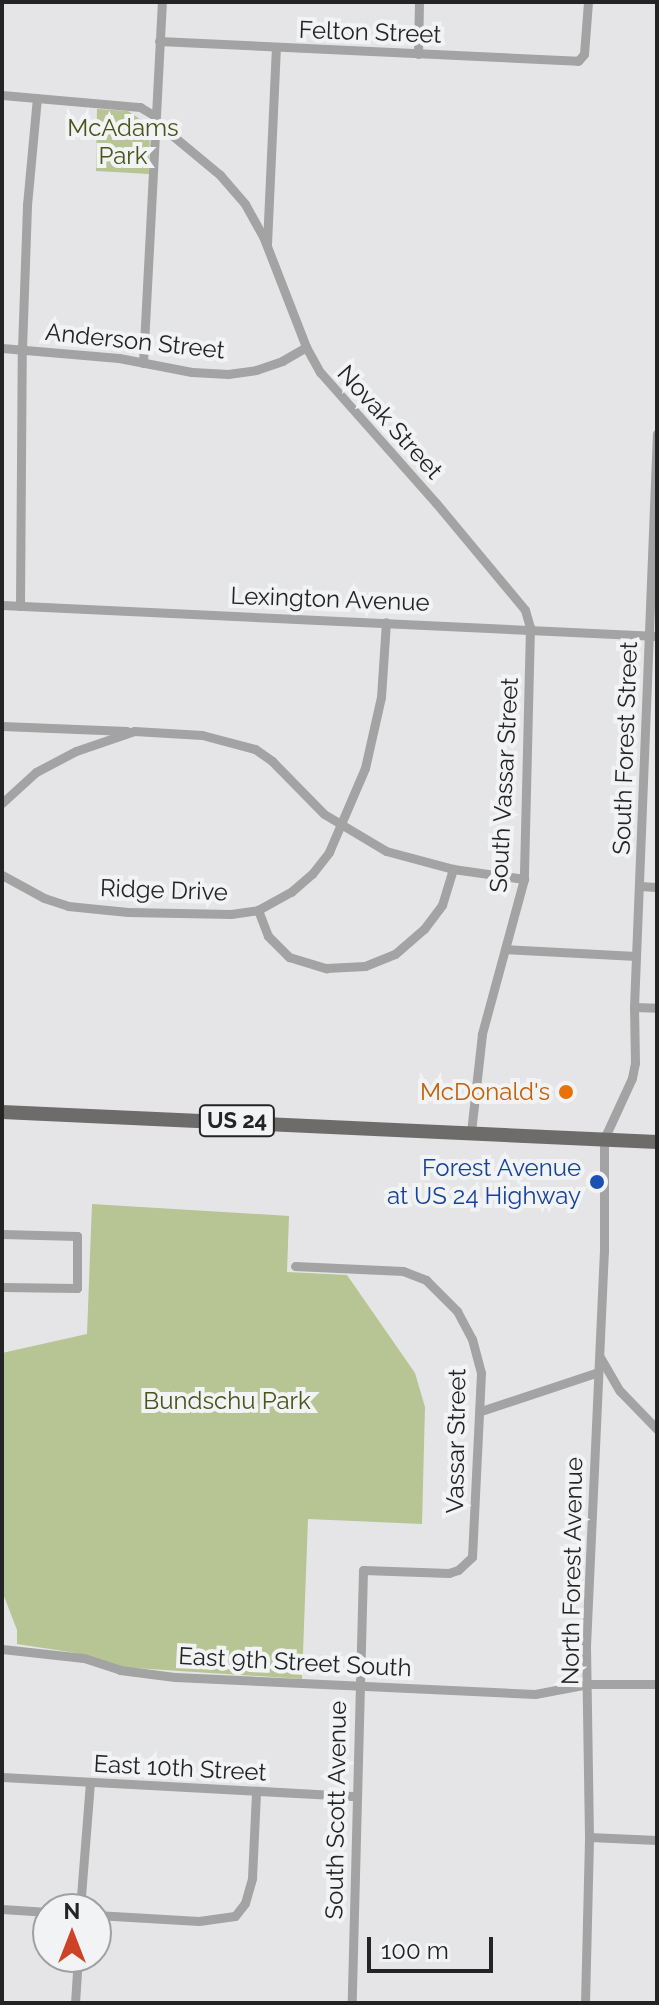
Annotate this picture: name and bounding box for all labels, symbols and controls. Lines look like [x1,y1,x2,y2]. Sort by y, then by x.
street label: Felton Street [298,15,442,49]
park label: McAdams Park [67,114,179,170]
street label: Anderson Street [44,317,226,365]
street label: Novak Street [331,359,449,485]
street label: Lexington Avenue [230,581,430,617]
street label: South Forest Street [607,641,643,855]
street label: South Vassar Street [484,676,524,894]
street label: Ridge Drive [100,873,228,907]
place label: McDonald's [420,1078,550,1106]
marker: McDonald's [557,1083,575,1101]
road number: US 24 [197,1103,277,1139]
place label: Forest Avenue at US 24 Highway [387,1154,581,1210]
marker: Forest Avenue at US 24 Highway [588,1173,606,1191]
street label: Vassar Street [440,1368,472,1514]
park label: Bundschu Park [143,1387,311,1415]
street label: North Forest Avenue [556,1456,588,1686]
street label: East 9th Street South [178,1642,412,1682]
street label: South Scott Avenue [320,1700,352,1920]
street label: East 10th Street [93,1749,267,1787]
north arrow [32,1893,112,1973]
text: N [64,1898,80,1924]
scale bar [371,1921,497,1971]
text: 100 m [381,1936,449,1965]

